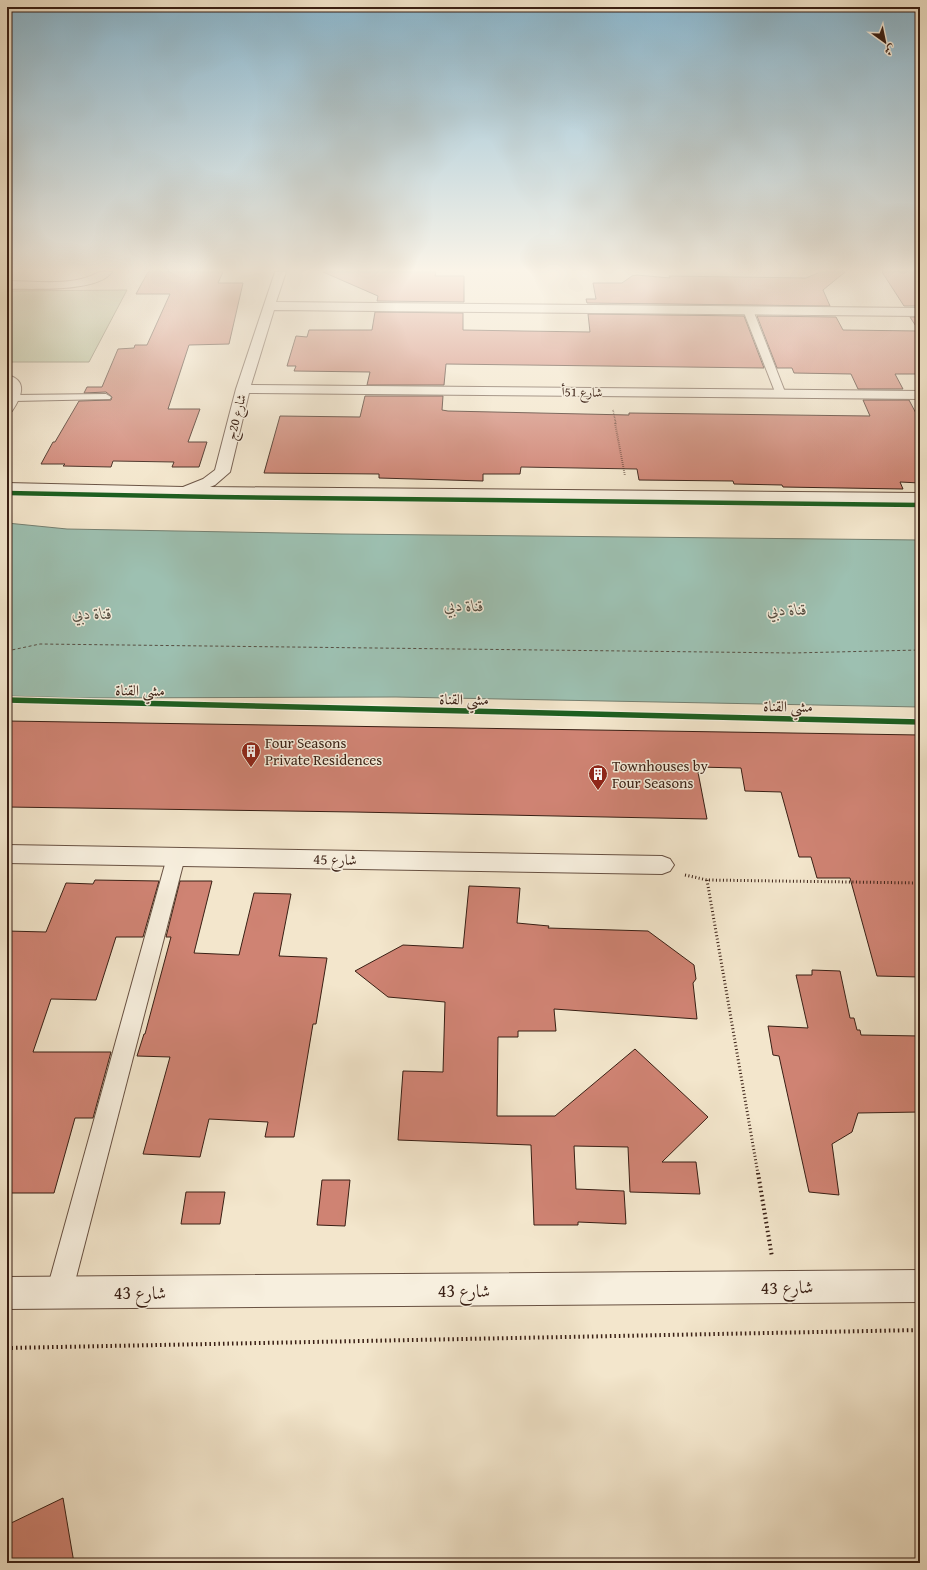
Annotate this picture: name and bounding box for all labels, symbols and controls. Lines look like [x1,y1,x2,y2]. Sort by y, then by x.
north arrow [865,22,905,62]
text: ش [881,41,899,60]
street label: شارع 51أ [561,382,603,404]
street label: شارع 20ج [221,392,253,442]
water label: قناة دبي [444,593,484,618]
water label: قناة دبي [767,597,807,622]
water label: قناة دبي [72,601,112,626]
street label: مشي القناة [115,679,165,705]
street label: مشي القناة [439,688,489,714]
street label: مشي القناة [763,695,813,721]
place label: Four Seasons Private Residences [265,732,382,770]
building icon: Four Seasons Private Residences [240,740,262,768]
place label: Townhouses by Four Seasons [612,755,709,793]
building icon: Townhouses by Four Seasons [587,763,609,791]
street label: شارع 45 [313,848,357,873]
street label: شارع 43 [760,1273,814,1303]
street label: شارع 43 [438,1277,490,1306]
street label: شارع 43 [114,1279,166,1308]

